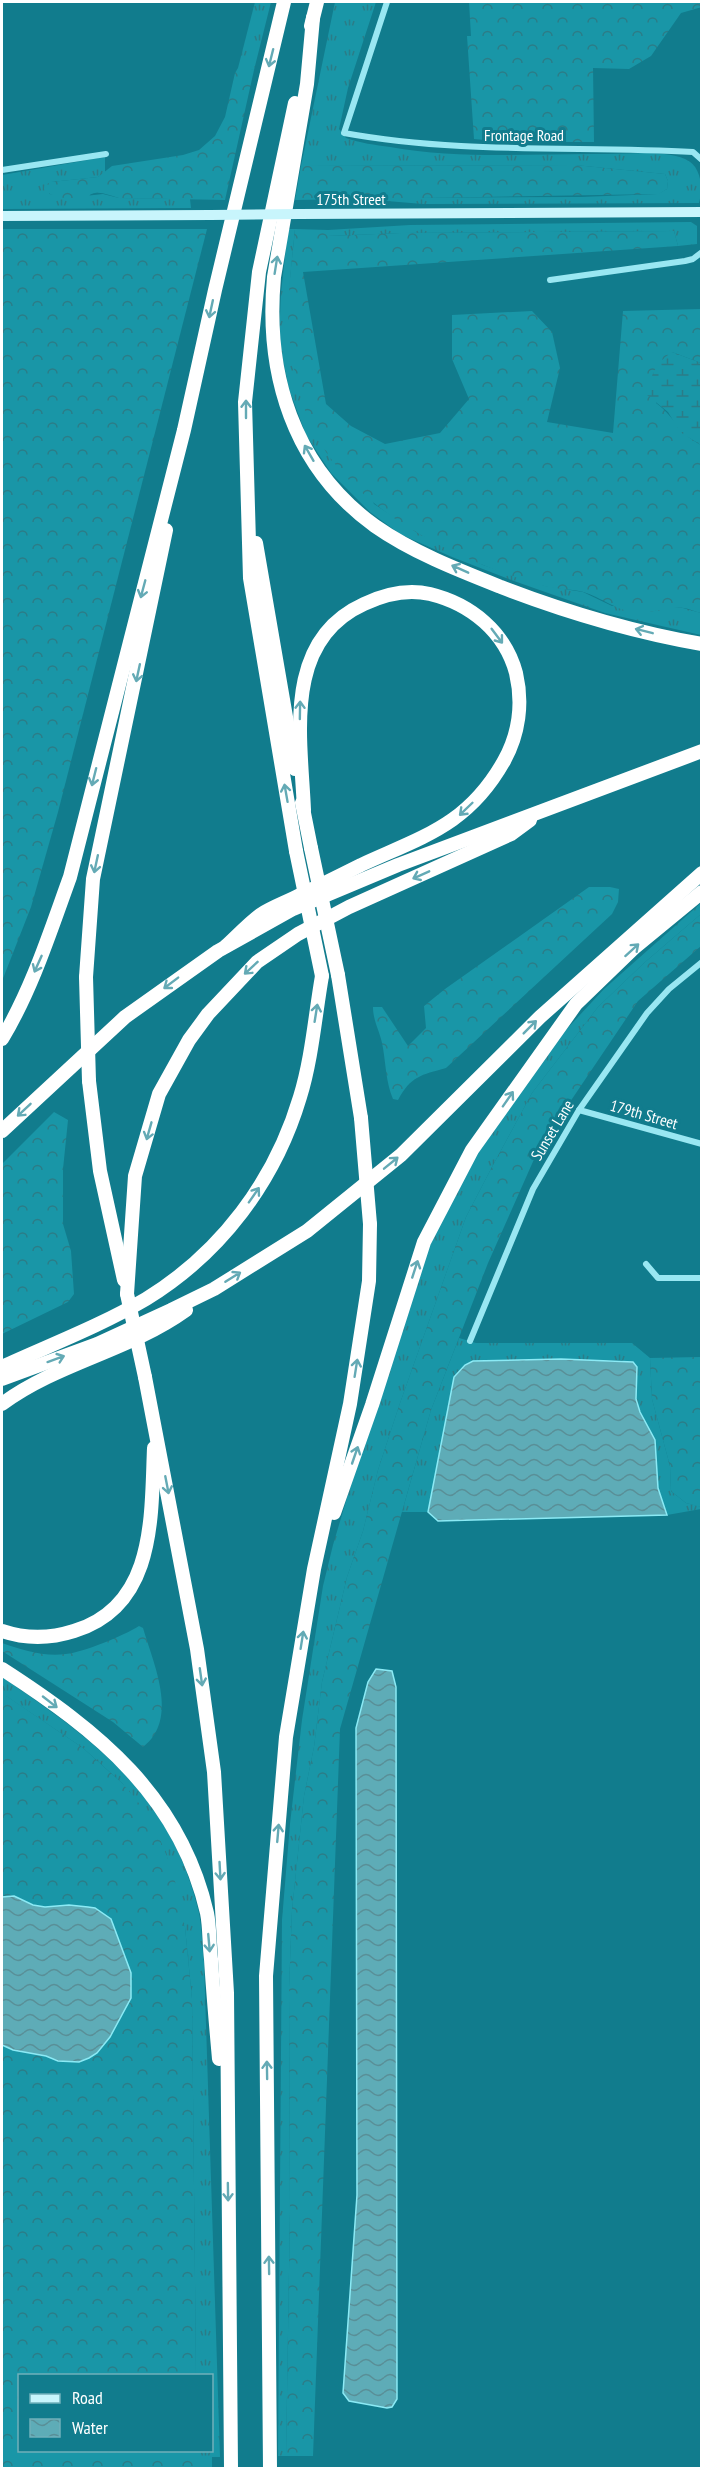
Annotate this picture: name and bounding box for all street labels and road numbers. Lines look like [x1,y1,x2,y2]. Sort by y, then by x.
street label: Frontage Road [484,125,564,145]
street label: 175th Street [316,189,386,209]
street label: 179th Street [608,1095,681,1133]
street label: Sunset Lane [526,1096,578,1164]

